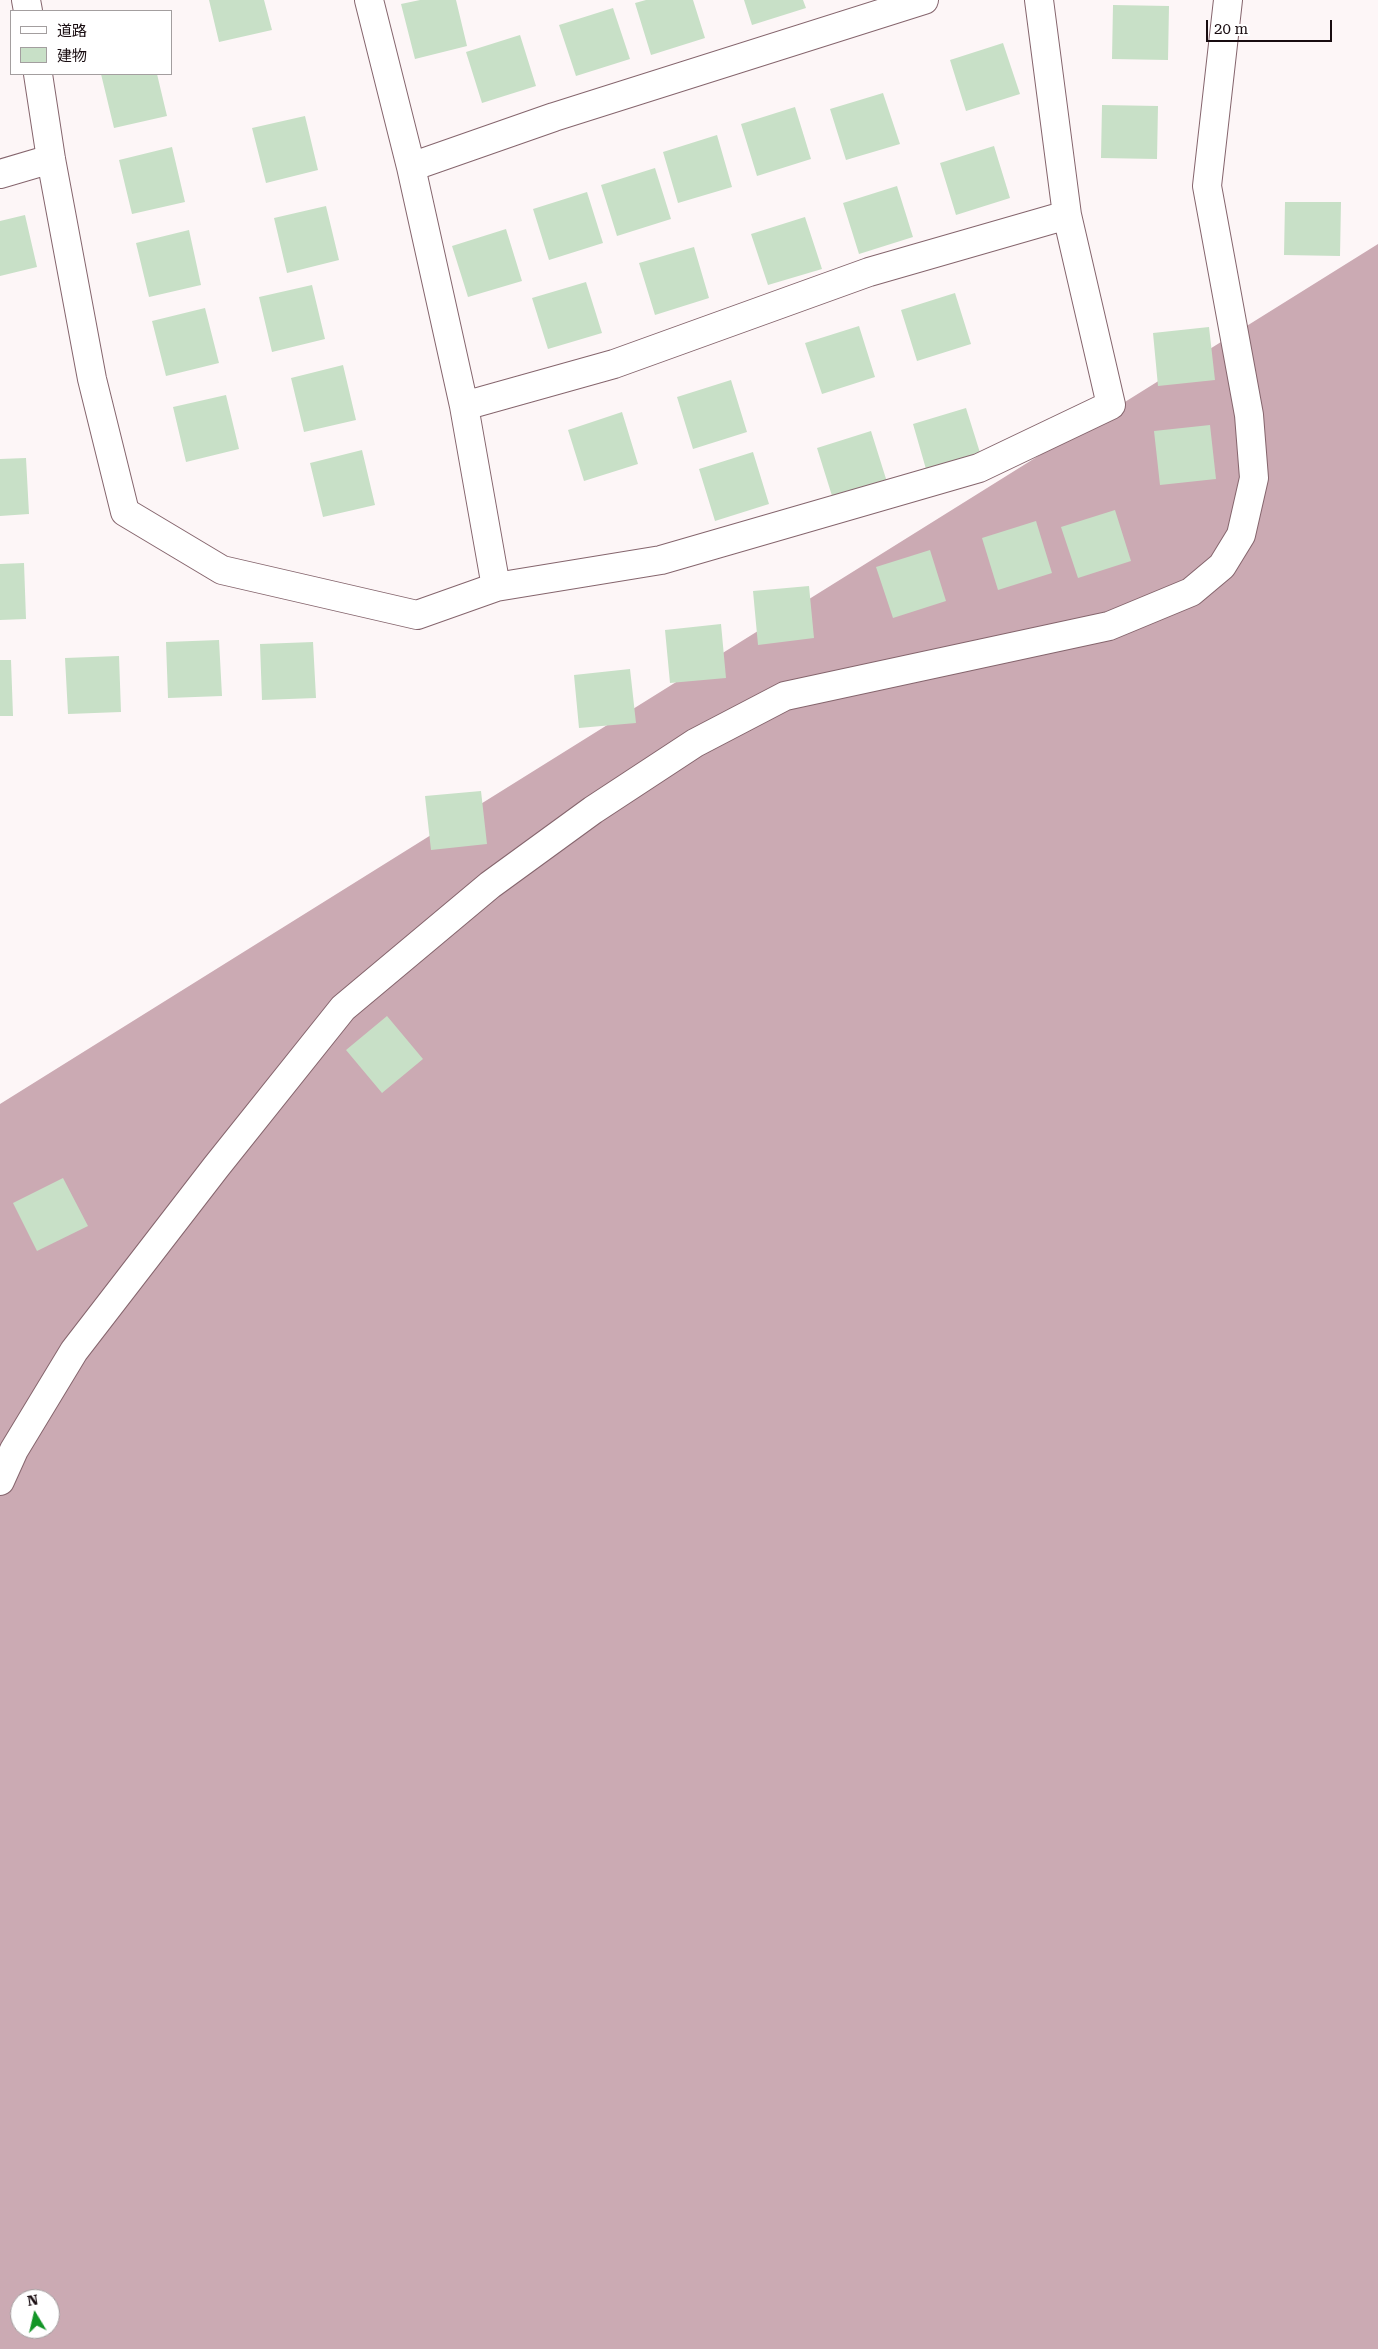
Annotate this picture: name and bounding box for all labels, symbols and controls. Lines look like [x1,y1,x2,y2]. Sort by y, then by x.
legend [10,10,172,75]
scale bar [1208,10,1334,42]
text: 20 m [1214,20,1248,38]
text: 道路 [57,22,87,40]
text: 建物 [57,47,87,65]
north arrow [10,2289,60,2339]
text: N [26,2291,39,2309]

